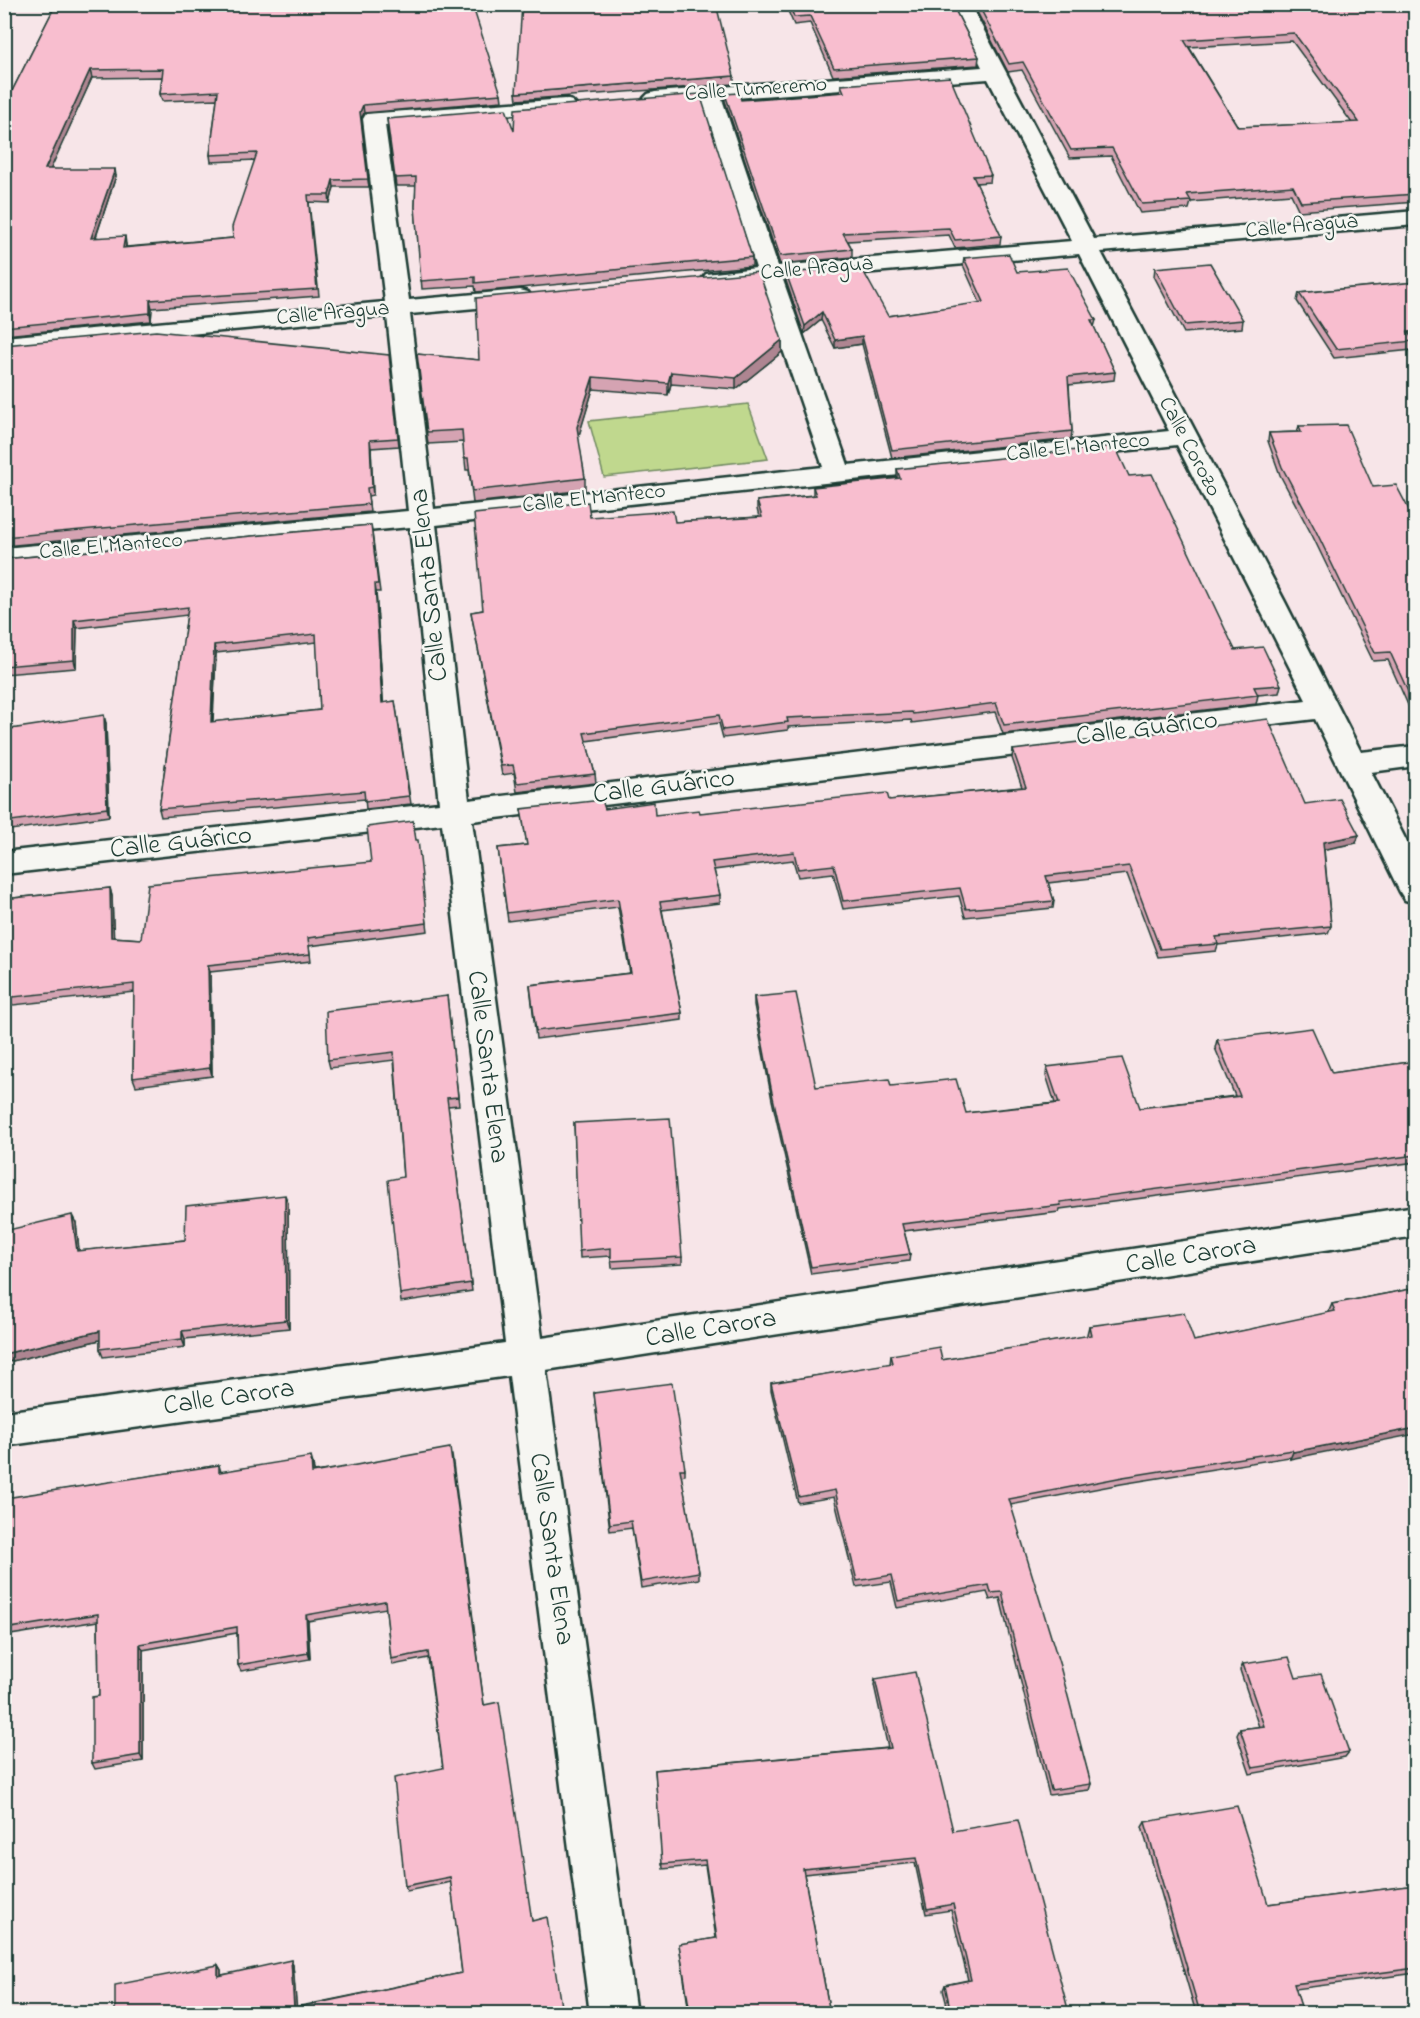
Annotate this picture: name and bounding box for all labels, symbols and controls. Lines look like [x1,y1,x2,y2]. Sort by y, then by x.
street label: Calle Tumeremo [684,69,828,111]
street label: Calle Aragua [1244,206,1360,249]
street label: Calle Aragua [759,248,875,291]
street label: Calle Aragua [275,293,391,336]
street label: Calle Corozo [1149,391,1229,503]
street label: Calle El Manteco [1005,425,1151,471]
street label: Calle El Manteco [521,476,667,522]
street label: Calle Santa Elena [400,487,460,683]
street label: Calle El Manteco [38,525,184,569]
street label: Calle Guárico [1074,701,1220,757]
street label: Calle Guárico [591,759,737,815]
street label: Calle Guárico [108,816,254,870]
street label: Calle Santa Elena [456,968,518,1166]
street label: Calle Carora [1123,1226,1259,1286]
street label: Calle Carora [643,1299,779,1359]
street label: Calle Carora [161,1369,297,1427]
street label: Calle Santa Elena [518,1450,584,1648]

